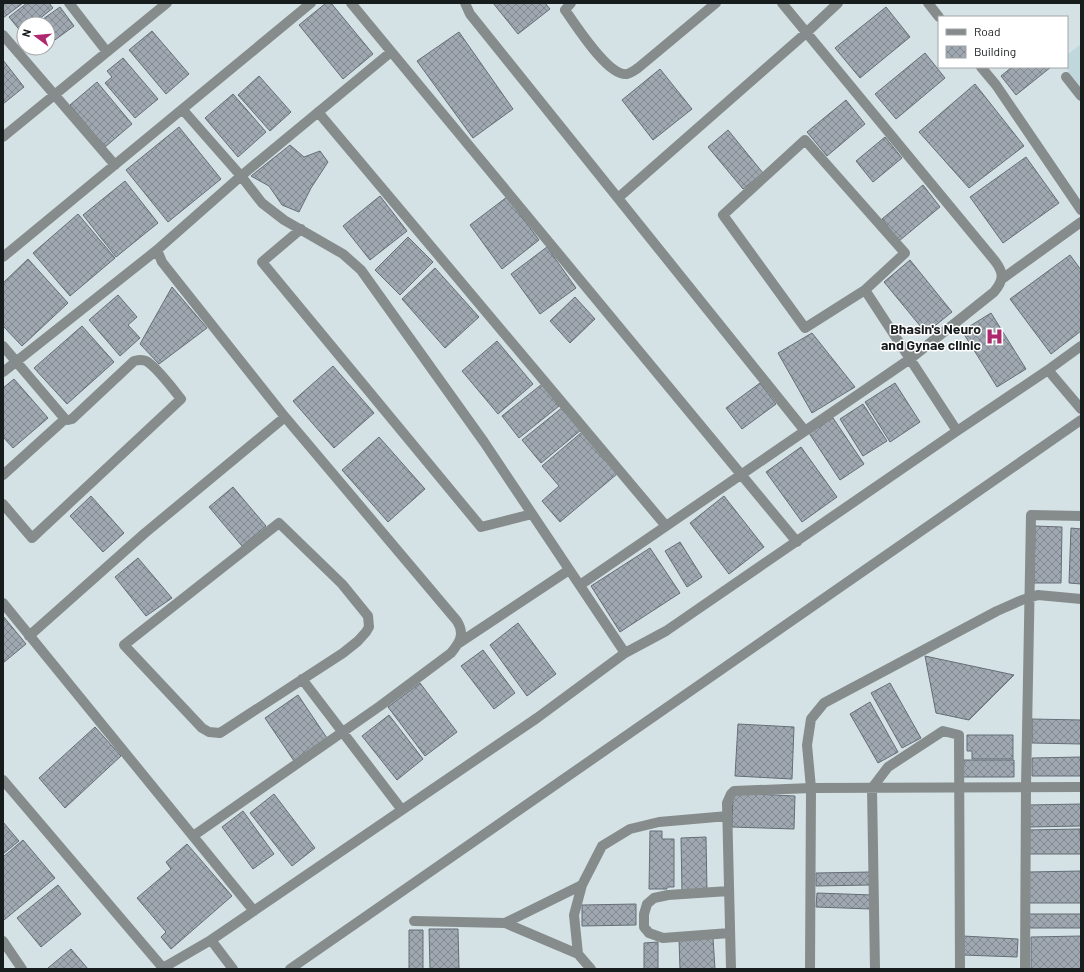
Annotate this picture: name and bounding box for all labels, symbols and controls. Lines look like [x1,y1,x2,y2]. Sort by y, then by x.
north arrow [16,16,56,56]
legend [938,16,1068,68]
text: Road [974,24,1001,38]
text: N [19,28,33,38]
text: Building [974,44,1016,58]
place label: Bhasin's Neuro and Gynae clinic [881,320,981,353]
hospital icon: Bhasin's Neuro and Gynae clinic [984,327,1004,347]

